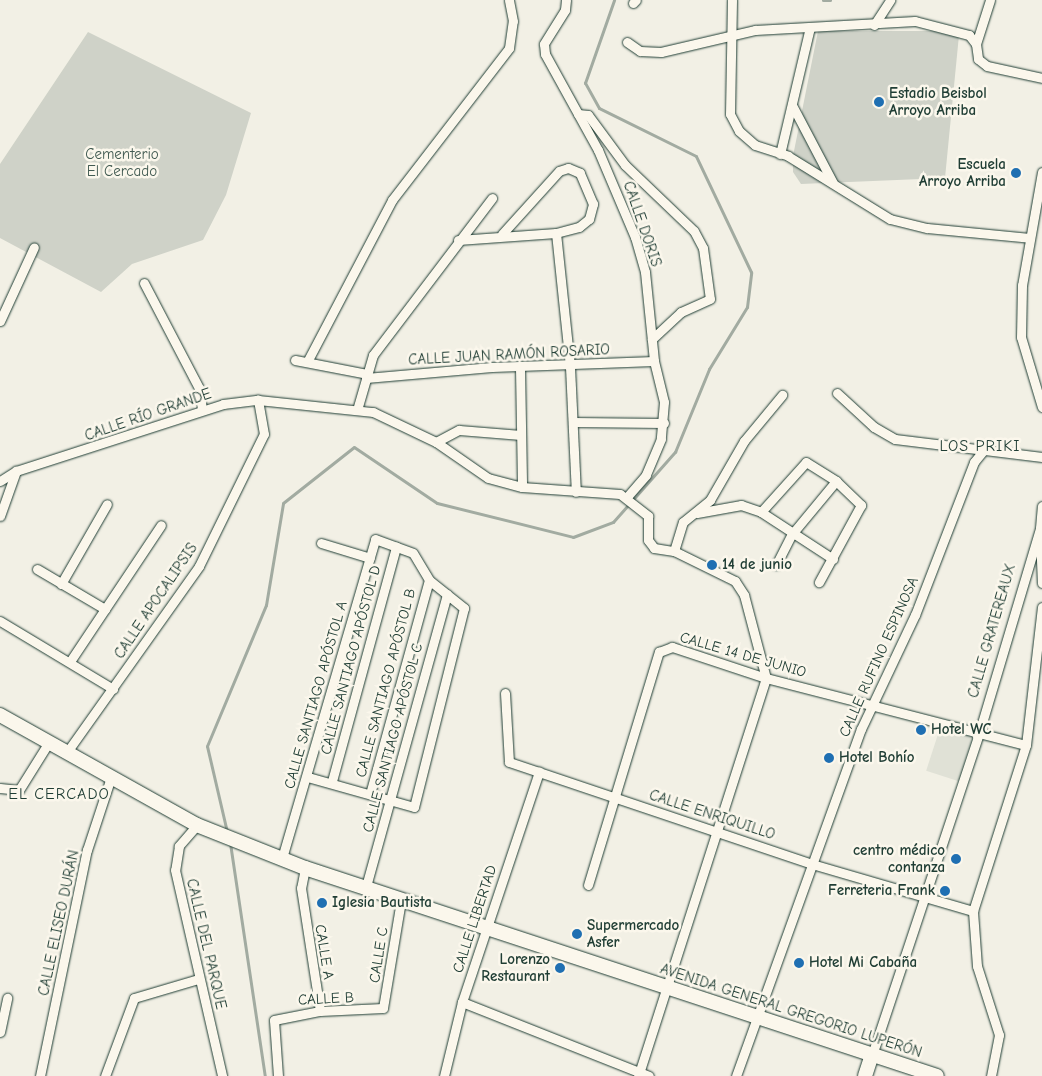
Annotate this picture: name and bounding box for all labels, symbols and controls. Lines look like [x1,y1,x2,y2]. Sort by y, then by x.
place label: Estadio Beisbol Arroyo Arriba [889,84,987,119]
marker: Estadio Beisbol Arroyo Arriba [873,96,885,108]
park label: Cementerio El Cercado [85,145,159,180]
place label: Escuela Arroyo Arriba [919,155,1006,190]
marker: Escuela Arroyo Arriba [1010,167,1022,179]
street label: CALLE DORIS [619,179,665,269]
street label: CALLE JUAN RAMÓN ROSARIO [408,341,610,369]
street label: CALLE RÍO GRANDE [82,385,214,445]
district label: LOS PRIKI [938,436,1022,456]
street label: CALLE APOCALIPSIS [111,540,201,662]
place label: 14 de junio [722,556,792,574]
marker: 14 de junio [706,559,718,571]
street label: CALLE GRATEREAUX [964,562,1020,700]
street label: CALLE SANTIAGO APÓSTOL D [317,563,385,757]
street label: CALLE RUFINO ESPINOSA [836,574,922,740]
street label: CALLE SANTIAGO APÓSTOL B [352,586,420,780]
street label: CALLE SANTIAGO APÓSTOL A [281,599,351,791]
street label: CALLE 14 DE JUNIO [678,628,808,682]
street label: CALLE SANTIAGO APÓSTOL C [359,641,427,835]
place label: Hotel WC [931,721,991,739]
marker: Hotel WC [915,724,927,736]
place label: Hotel Bohío [839,749,914,767]
marker: Hotel Bohío [823,752,835,764]
district label: EL CERCADO [7,784,111,804]
street label: CALLE ENRIQUILLO [647,786,777,844]
place label: centro médico contanza [853,841,945,876]
street label: CALLE ELISEO DURÁN [35,848,83,998]
marker: centro médico contanza [949,852,963,866]
street label: CALLE LIBERTAD [449,863,501,975]
street label: CALLE DEL PARQUE [182,877,230,1011]
place label: Ferreteria Frank [828,882,935,900]
marker: Ferreteria Frank [939,885,951,897]
place label: Iglesia Bautista [332,894,432,912]
marker: Iglesia Bautista [316,897,328,909]
place label: Supermercado Asfer [587,916,679,951]
street label: CALLE A [311,923,337,981]
street label: CALLE C [366,926,392,984]
marker: Supermercado Asfer [571,928,583,940]
place label: Lorenzo Restaurant [481,950,550,985]
place label: Hotel Mi Cabaña [809,954,917,972]
marker: Hotel Mi Cabaña [793,957,805,969]
street label: AVENIDA GENERAL GREGORIO LUPERÓN [658,960,924,1062]
marker: Lorenzo Restaurant [554,962,566,974]
street label: CALLE B [297,989,355,1009]

